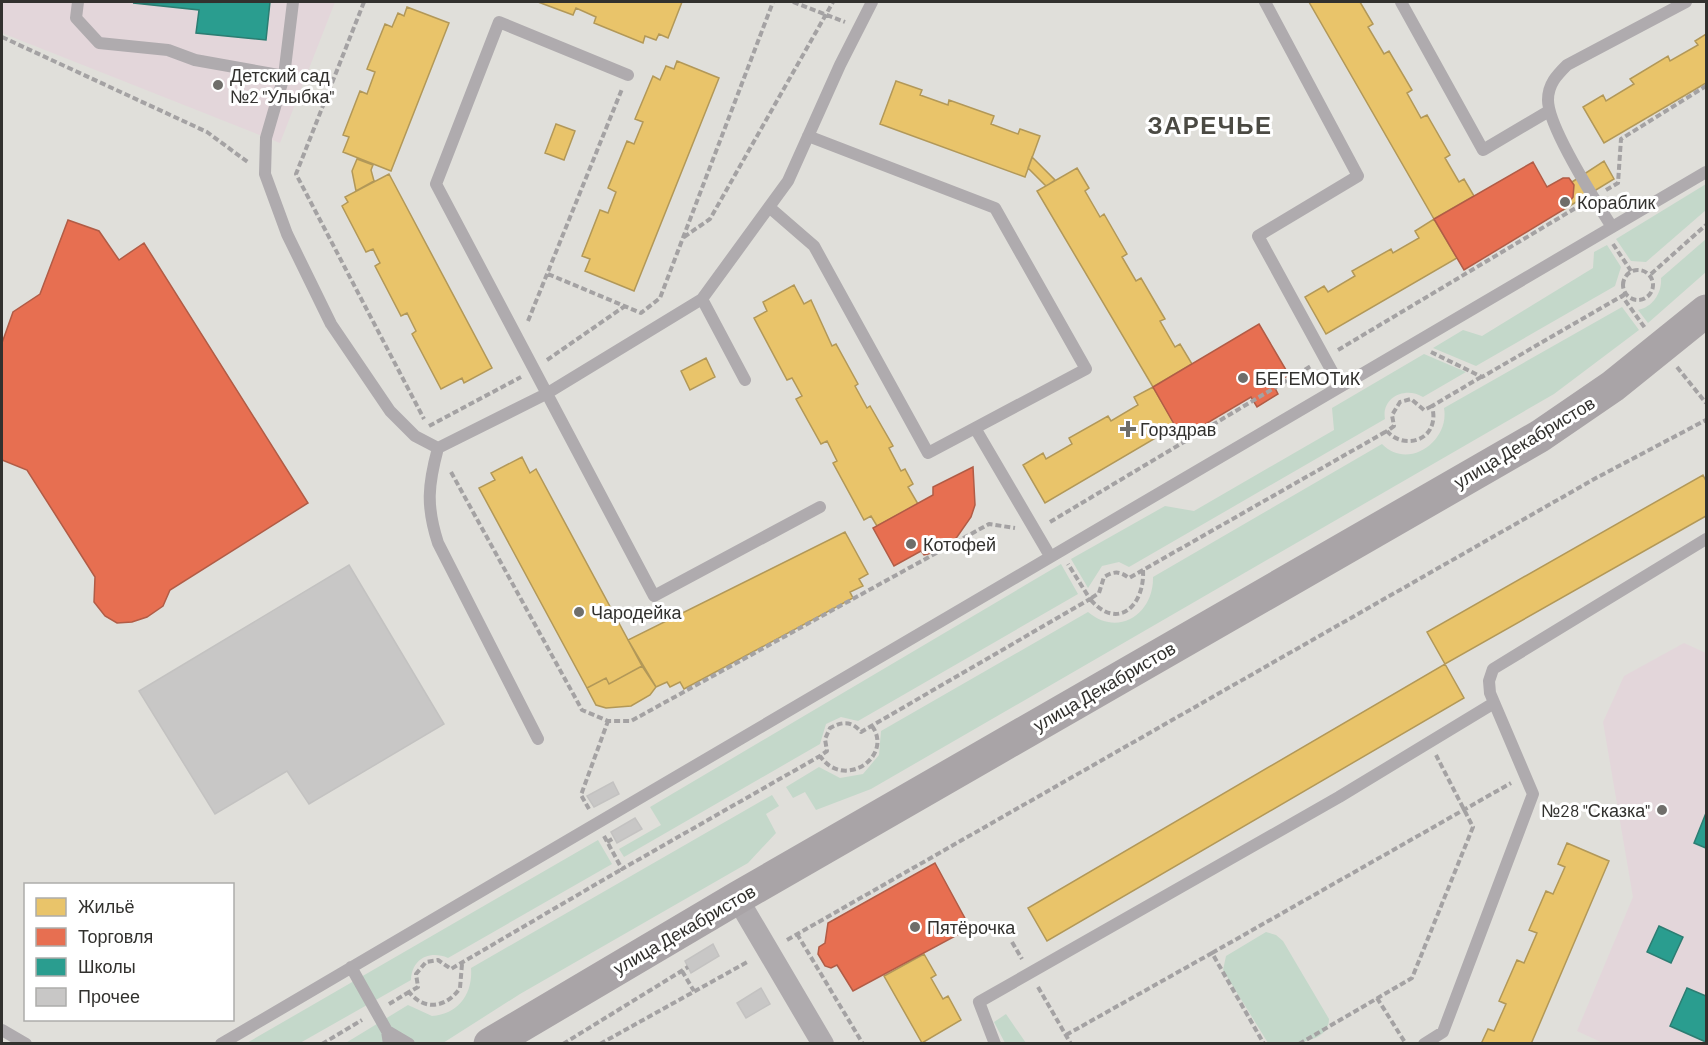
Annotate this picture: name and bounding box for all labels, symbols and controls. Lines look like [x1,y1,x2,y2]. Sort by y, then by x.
place label: Детский сад №2 "Улыбка" [230,64,335,107]
marker: Детский сад №2 "Улыбка" [211,78,225,92]
district label: ЗАРЕЧЬЕ [1147,110,1273,139]
place label: Кораблик [1577,191,1656,213]
marker: Кораблик [1558,195,1572,209]
place label: БЕГЕМОТиК [1255,367,1361,389]
marker: БЕГЕМОТиК [1236,371,1250,385]
street label: улица Декабристов [1450,391,1598,493]
place label: Горздрав [1140,418,1216,440]
marker: Горздрав [1121,422,1135,436]
place label: Котофей [923,533,996,555]
marker: Котофей [904,537,918,551]
place label: Чародейка [591,601,682,623]
marker: Чародейка [572,605,586,619]
street label: улица Декабристов [1029,636,1179,736]
place label: №28 "Сказка" [1541,799,1650,821]
marker: №28 "Сказка" [1655,803,1669,817]
street label: улица Декабристов [609,879,759,979]
legend [24,883,234,1021]
text: Жильё [78,895,135,917]
place label: Пятёрочка [927,916,1016,938]
marker: Пятёрочка [908,920,922,934]
text: Торговля [78,925,153,947]
text: Школы [78,955,136,977]
text: Прочее [78,985,140,1007]

